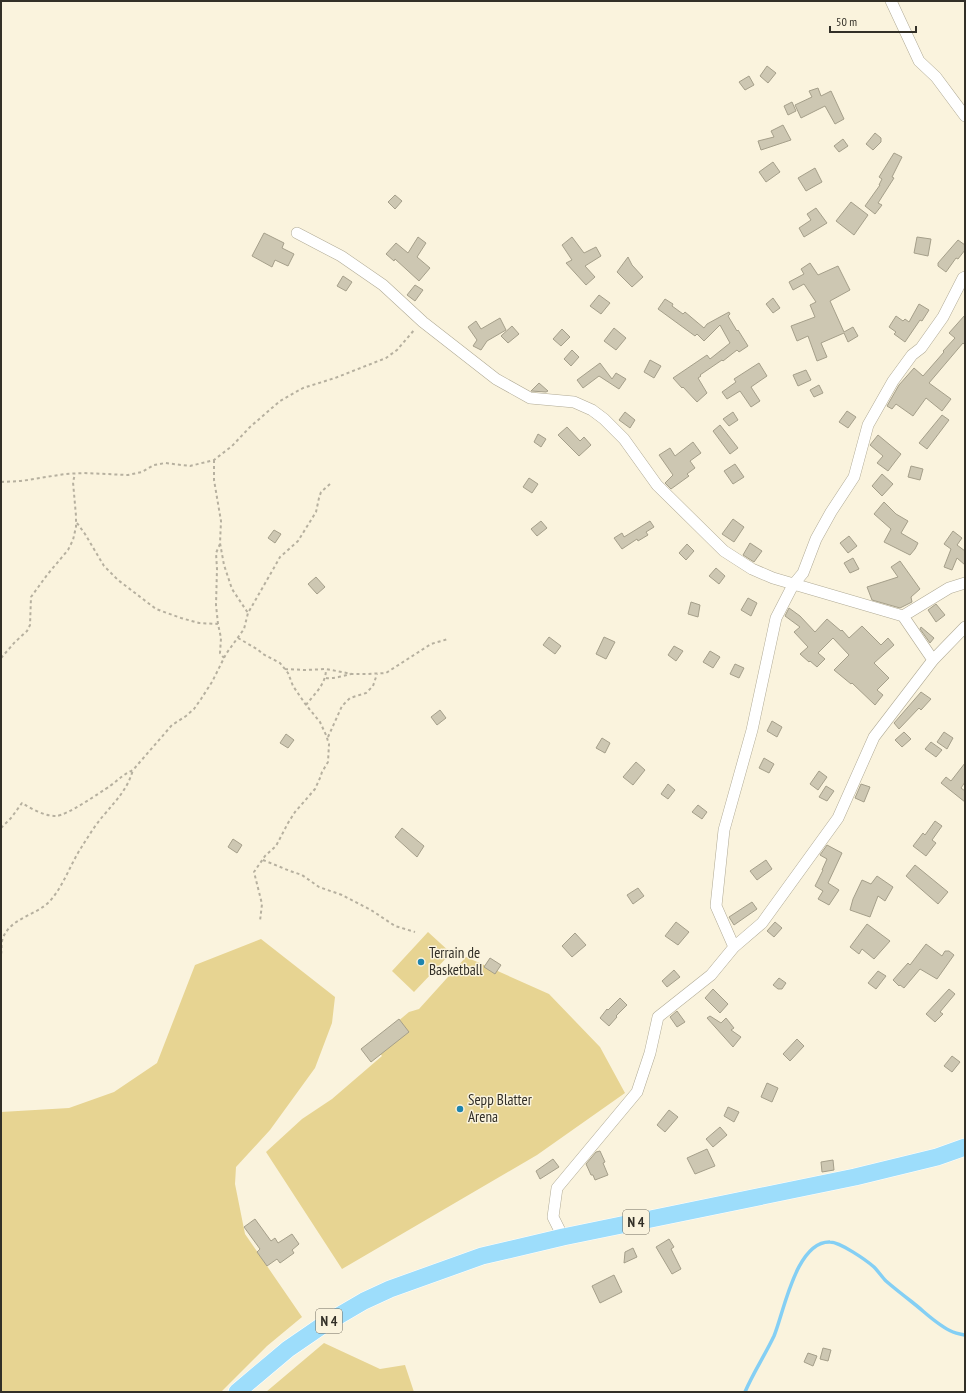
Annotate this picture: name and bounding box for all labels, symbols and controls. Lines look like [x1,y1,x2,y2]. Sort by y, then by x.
scale bar [830,8,916,34]
text: 50 m [836,14,857,29]
place label: Terrain de Basketball [429,943,483,979]
marker: Terrain de Basketball [416,957,426,967]
place label: Sepp Blatter Arena [468,1090,533,1126]
marker: Sepp Blatter Arena [455,1104,465,1114]
road number: N 4 [623,1210,649,1234]
road number: N 4 [316,1309,342,1333]

